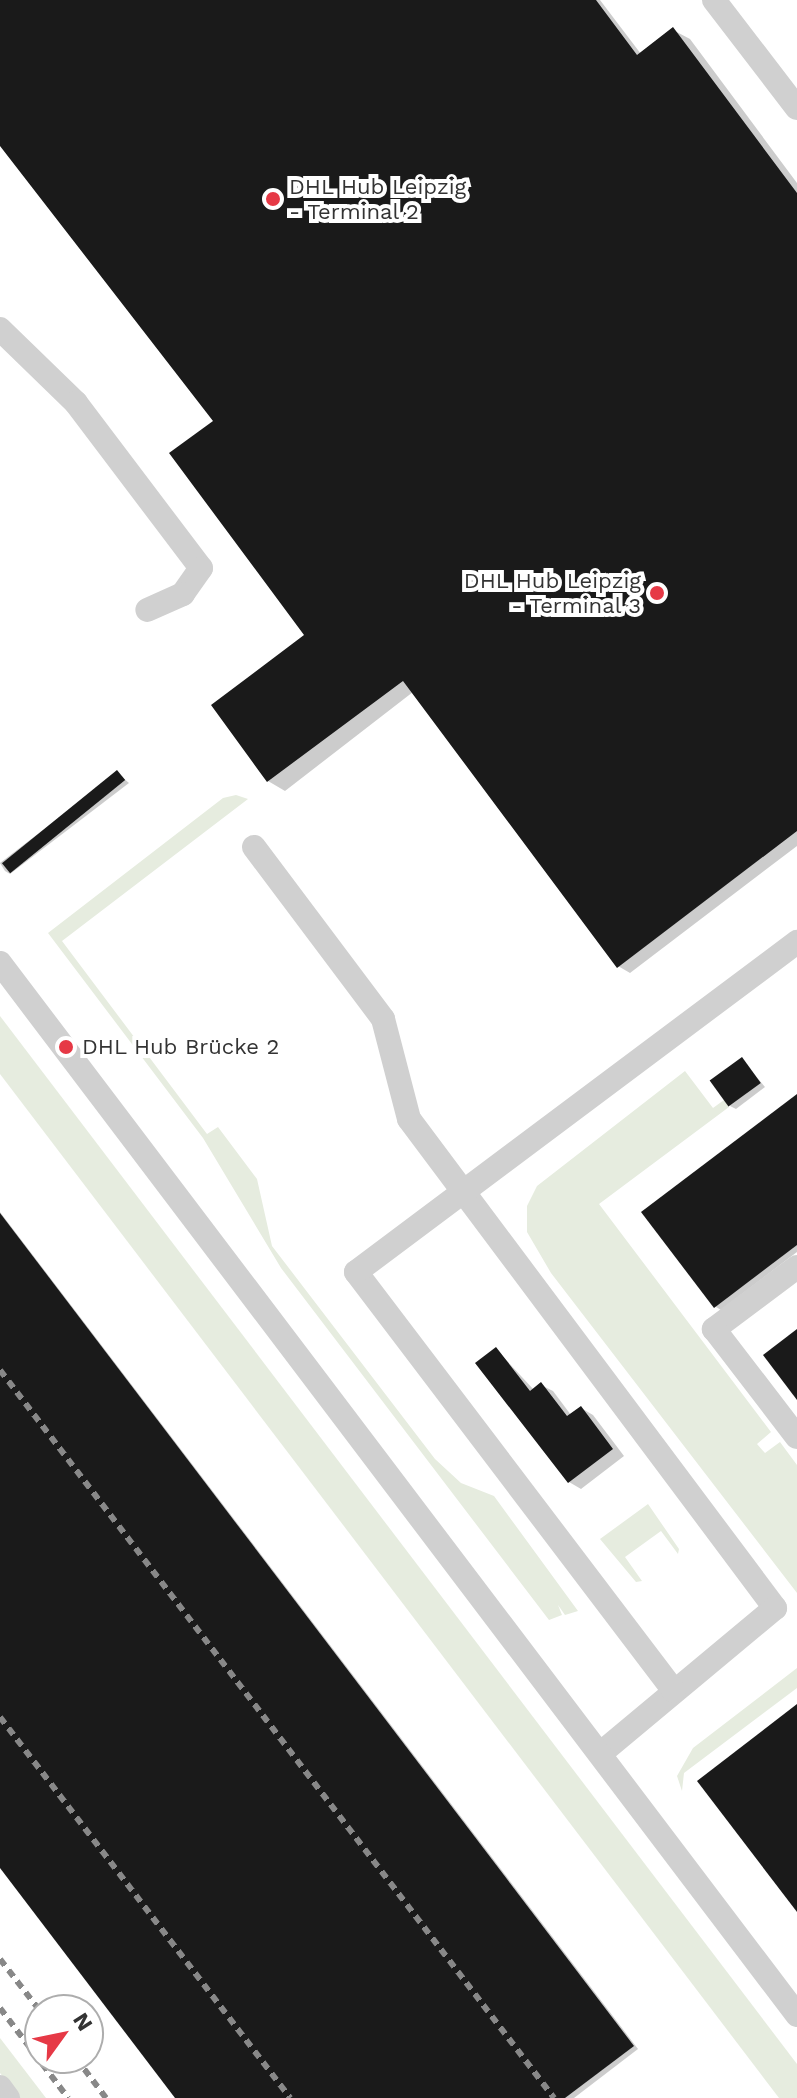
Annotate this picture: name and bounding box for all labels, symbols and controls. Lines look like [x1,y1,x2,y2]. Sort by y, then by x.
place label: DHL Hub Leipzig - Terminal 2 [289,173,467,224]
marker: DHL Hub Leipzig - Terminal 2 [264,190,282,208]
place label: DHL Hub Leipzig - Terminal 3 [463,567,641,618]
marker: DHL Hub Leipzig - Terminal 3 [648,584,666,602]
place label: DHL Hub Brücke 2 [82,1034,280,1060]
marker: DHL Hub Brücke 2 [57,1038,75,1056]
north arrow [24,1994,104,2074]
text: N [68,2008,98,2035]

